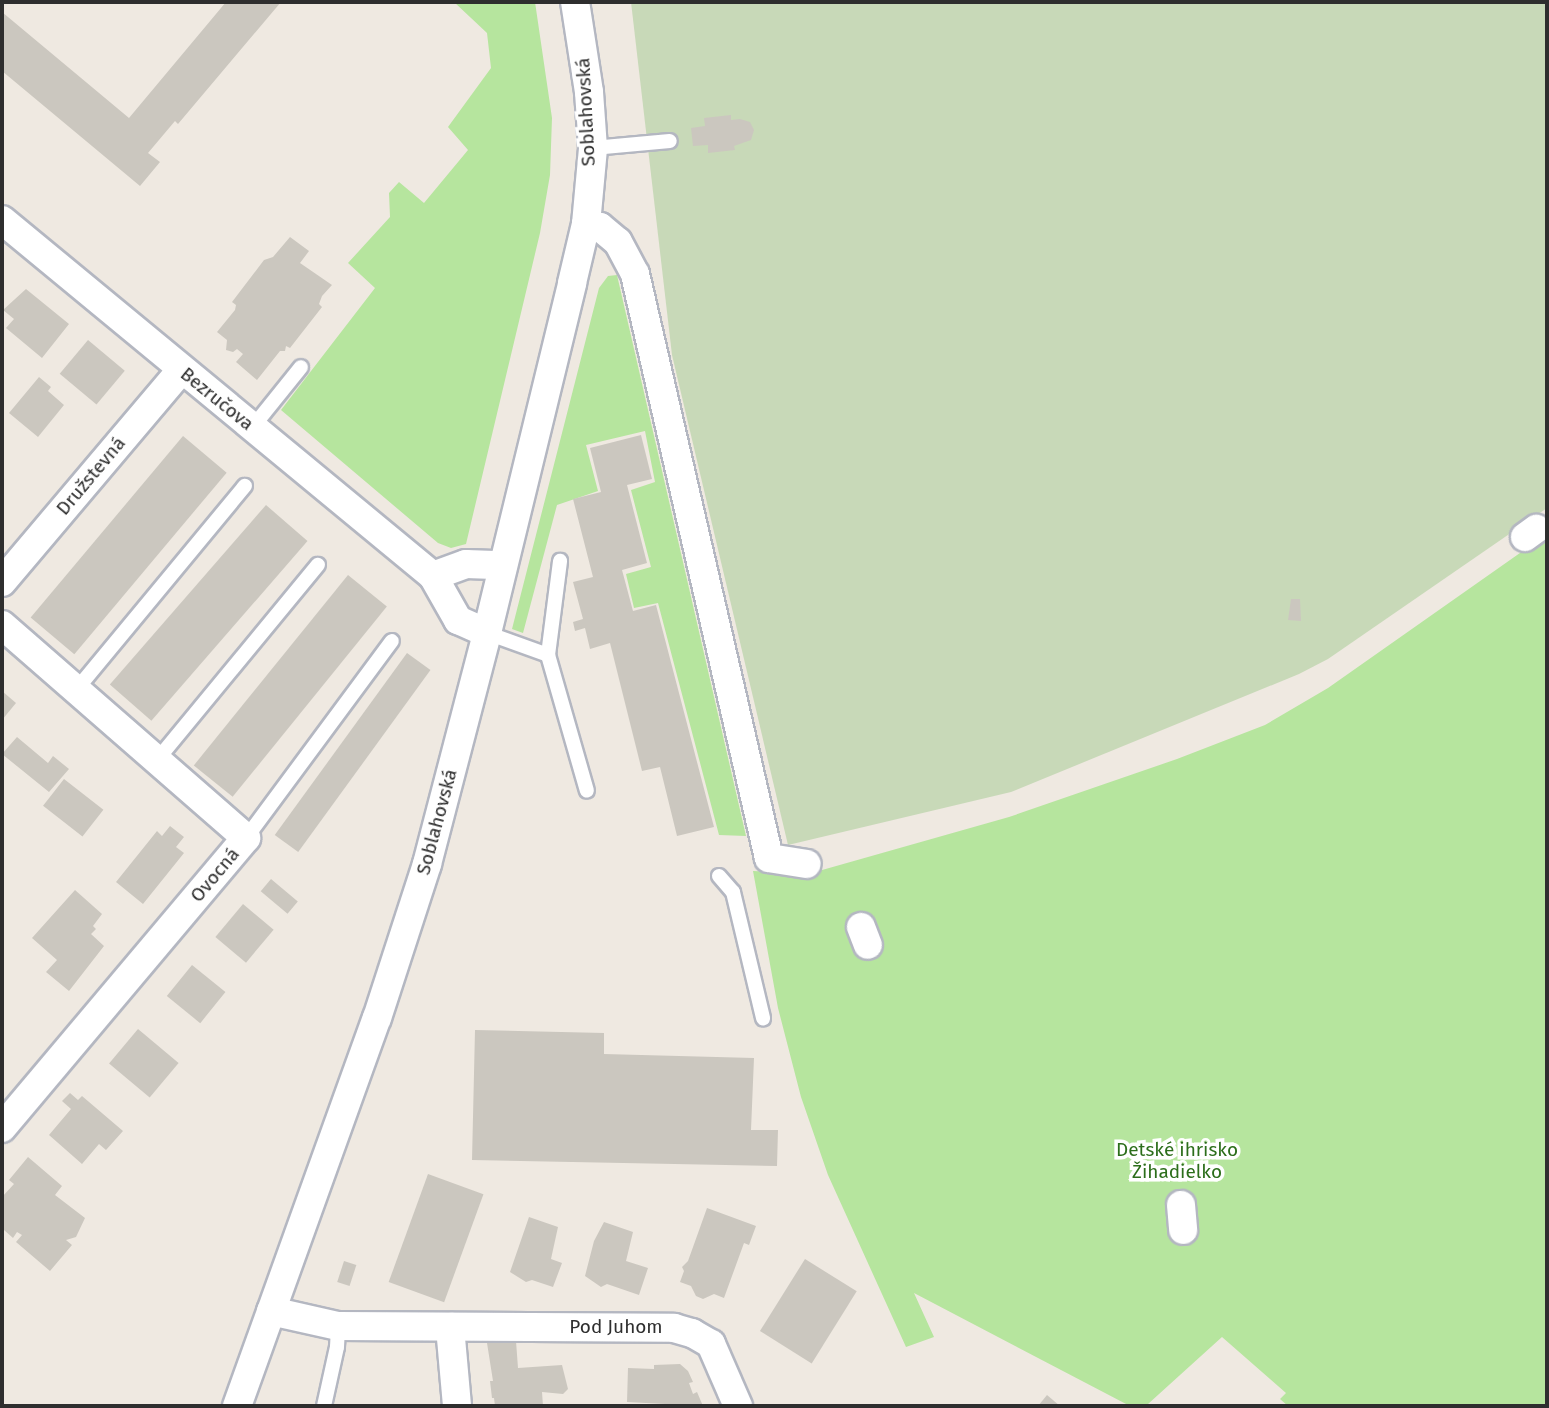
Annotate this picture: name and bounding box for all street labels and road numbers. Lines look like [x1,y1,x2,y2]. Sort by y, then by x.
street label: Soblahovská [572,57,600,167]
street label: Bezručova [176,363,258,435]
street label: Družstevná [52,432,130,520]
street label: Soblahovská [412,767,462,877]
street label: Ovocná [186,843,244,907]
street label: Pod Juhom [569,1316,663,1338]

